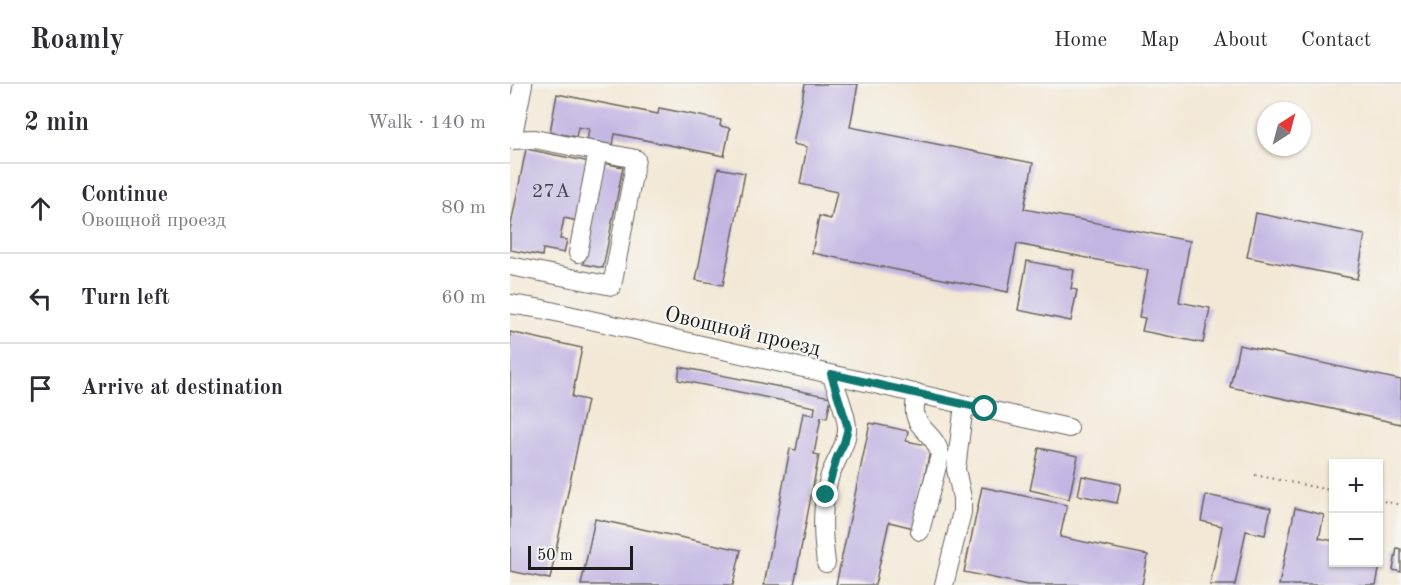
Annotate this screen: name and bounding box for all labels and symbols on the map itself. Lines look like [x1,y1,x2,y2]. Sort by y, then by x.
north arrow [1257,102,1311,156]
house number: 27А [532,182,570,202]
street label: Овощной проезд [662,303,823,361]
route start [971,395,997,421]
route end [812,481,838,507]
scale bar [528,543,633,570]

